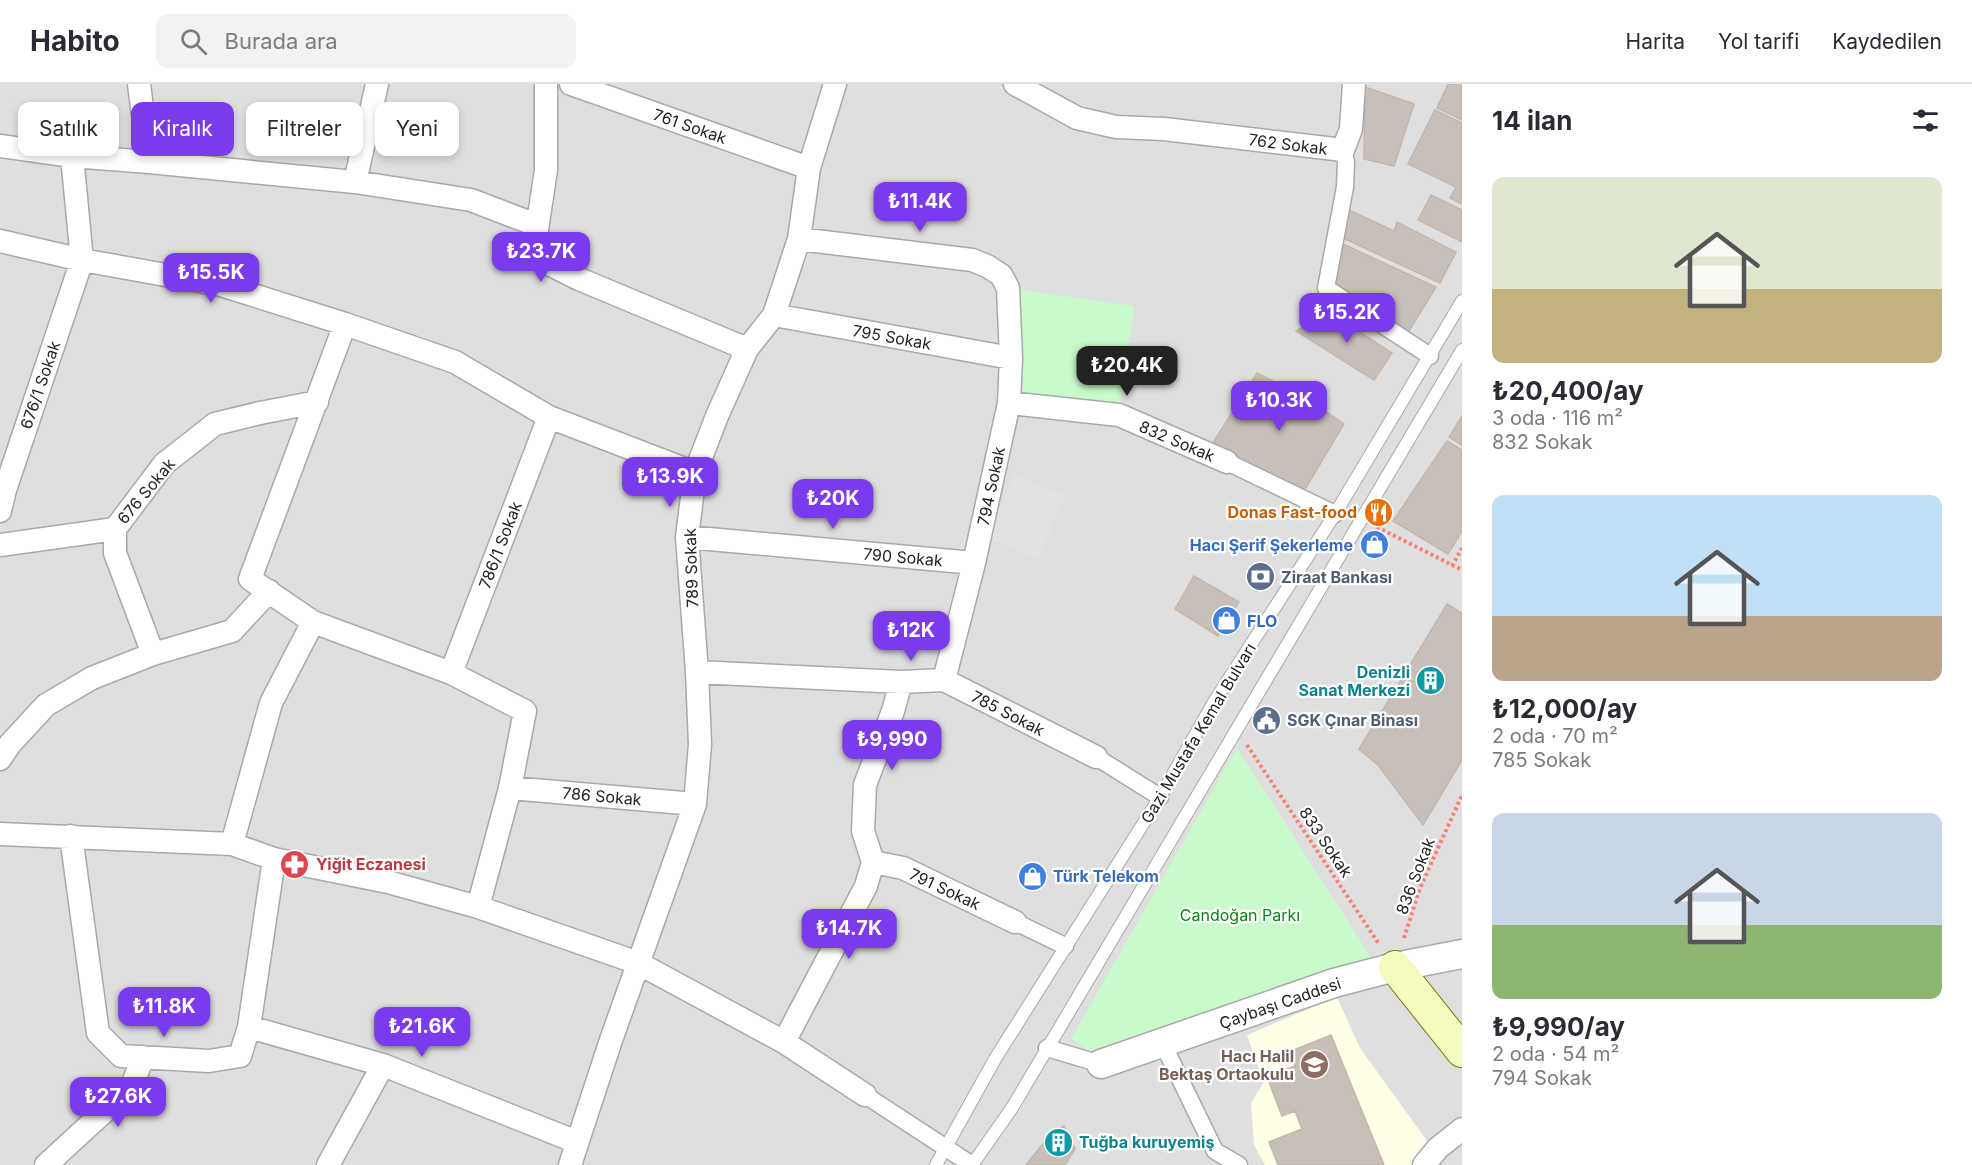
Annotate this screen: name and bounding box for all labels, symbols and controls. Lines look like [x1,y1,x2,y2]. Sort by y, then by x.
search box [156,14,576,68]
text: Habito [30,24,120,58]
icon: search [177,25,210,58]
text: Burada ara [225,28,338,54]
text: Harita [1626,29,1685,54]
text: Yol tarifi [1718,29,1799,54]
text: Kaydedilen [1832,29,1942,54]
chip: Satılık [18,102,119,156]
chip: Kiralık [131,102,234,156]
chip: Filtreler [246,102,363,156]
chip: Yeni [375,102,459,156]
street label: 761 Sokak [651,104,729,148]
icon: filters [1909,104,1942,137]
text: 14 ilan [1492,105,1572,136]
street label: 762 Sokak [1247,129,1329,159]
pin: ₺11.4K [871,182,969,233]
text: ₺11.4K [888,189,952,213]
icon: home [1663,216,1771,324]
pin: ₺23.7K [492,232,590,283]
text: ₺23.7K [506,239,576,263]
pin: ₺15.5K [162,253,260,304]
text: ₺15.5K [177,260,245,284]
pin: ₺15.2K [1298,293,1396,344]
text: ₺15.2K [1313,300,1381,324]
street label: 795 Sokak [851,320,933,354]
street label: 676/1 Sokak [16,338,64,432]
pin: ₺20.4K [1078,346,1176,397]
text: ₺20.4K [1091,353,1163,377]
text: ₺20,400/ay [1492,375,1644,406]
pin: ₺10.3K [1230,381,1328,432]
text: ₺10.3K [1245,388,1313,412]
text: 3 oda · 116 m² [1492,406,1623,430]
street label: 832 Sokak [1136,416,1218,466]
text: 832 Sokak [1492,430,1593,454]
street label: 794 Sokak [973,445,1009,527]
street label: 676 Sokak [113,454,179,528]
pin: ₺13.9K [621,457,719,508]
text: ₺13.9K [636,464,704,488]
pin: ₺20K [797,479,869,530]
text: ₺20K [806,486,860,510]
restaurant icon: Donas Fast-food [1362,496,1394,528]
street label: 786/1 Sokak [474,498,526,591]
place label: Donas Fast-food [1227,502,1357,522]
street label: 789 Sokak [680,528,702,608]
shop icon: Hacı Şerif Şekerleme [1358,529,1390,561]
icon: home [1663,534,1771,642]
place label: Hacı Şerif Şekerleme [1190,535,1353,555]
street label: 790 Sokak [862,544,944,570]
bank icon: Ziraat Bankası [1244,561,1276,593]
place label: Ziraat Bankası [1281,567,1392,587]
shop icon: FLO [1210,605,1242,637]
pin: ₺12K [875,611,947,662]
place label: FLO [1247,611,1277,631]
text: ₺12K [887,618,935,642]
street label: Gazi Mustafa Kemal Bulvarı [1136,639,1260,827]
place label: Denizli Sanat Merkezi [1299,662,1410,700]
building icon: Denizli Sanat Merkezi [1415,665,1447,697]
street label: 785 Sokak [968,686,1048,740]
text: ₺12,000/ay [1492,693,1637,724]
public building icon: SGK Çınar Binası [1250,704,1282,736]
place label: SGK Çınar Binası [1287,710,1418,730]
pin: ₺9,990 [843,720,941,771]
text: 2 oda · 70 m² [1492,724,1618,748]
text: ₺9,990 [856,727,928,751]
text: 785 Sokak [1492,748,1591,772]
street label: 786 Sokak [561,783,643,809]
street label: 833 Sokak [1295,803,1357,881]
street label: 836 Sokak [1391,835,1439,917]
pharmacy icon: Yiğit Eczanesi [279,848,311,880]
icon: home [1663,852,1771,960]
place label: Yiğit Eczanesi [316,854,426,874]
shop icon: Türk Telekom [1016,860,1048,892]
street label: 791 Sokak [906,864,984,914]
place label: Türk Telekom [1053,866,1159,886]
park label: Candoğan Parkı [1180,905,1300,925]
pin: ₺14.7K [800,909,898,960]
text: ₺14.7K [816,916,882,940]
street label: Çaybaşı Caddesi [1217,973,1343,1033]
pin: ₺11.8K [115,987,213,1038]
text: ₺11.8K [132,994,196,1018]
pin: ₺21.6K [373,1007,471,1058]
text: ₺9,990/ay [1492,1011,1625,1042]
text: ₺21.6K [388,1014,456,1038]
text: 2 oda · 54 m² [1492,1042,1619,1066]
place label: Hacı Halil Bektaş Ortaokulu [1159,1046,1294,1084]
school or university icon: Hacı Halil Bektaş Ortaokulu [1299,1049,1331,1081]
text: 794 Sokak [1492,1066,1592,1090]
pin: ₺27.6K [69,1077,167,1128]
text: ₺27.6K [84,1084,152,1108]
building icon: Tuğba kuruyemiş [1042,1126,1074,1158]
place label: Tuğba kuruyemiş [1079,1132,1214,1152]

